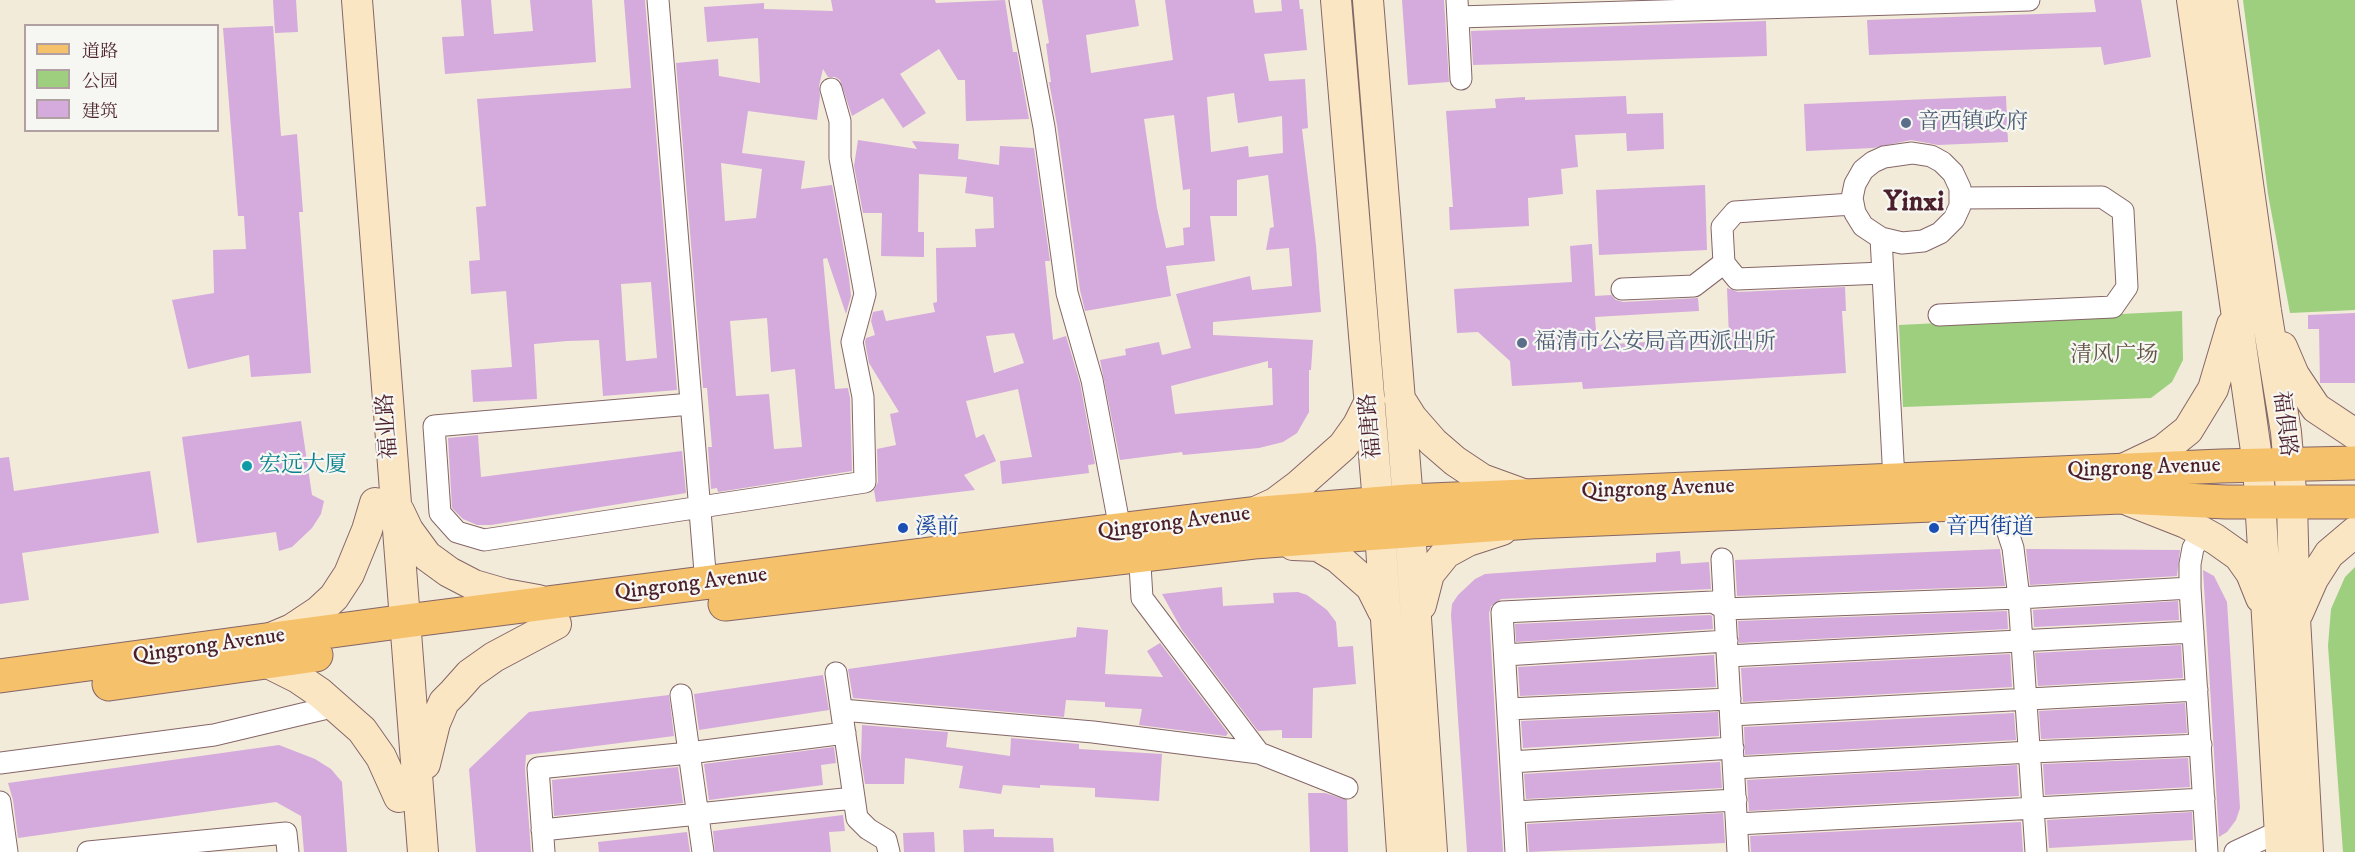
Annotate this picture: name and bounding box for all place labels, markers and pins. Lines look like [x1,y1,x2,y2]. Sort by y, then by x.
place label: 音西镇政府 [1918,110,2028,136]
marker: 音西镇政府 [1899,116,1913,130]
place label: 福清市公安局音西派出所 [1534,330,1776,356]
marker: 福清市公安局音西派出所 [1515,336,1529,350]
place label: 宏远大厦 [259,453,347,479]
marker: 宏远大厦 [240,459,254,473]
place label: 溪前 [915,515,959,541]
place label: 音西街道 [1946,515,2034,541]
marker: 溪前 [896,521,910,535]
marker: 音西街道 [1927,521,1941,535]

